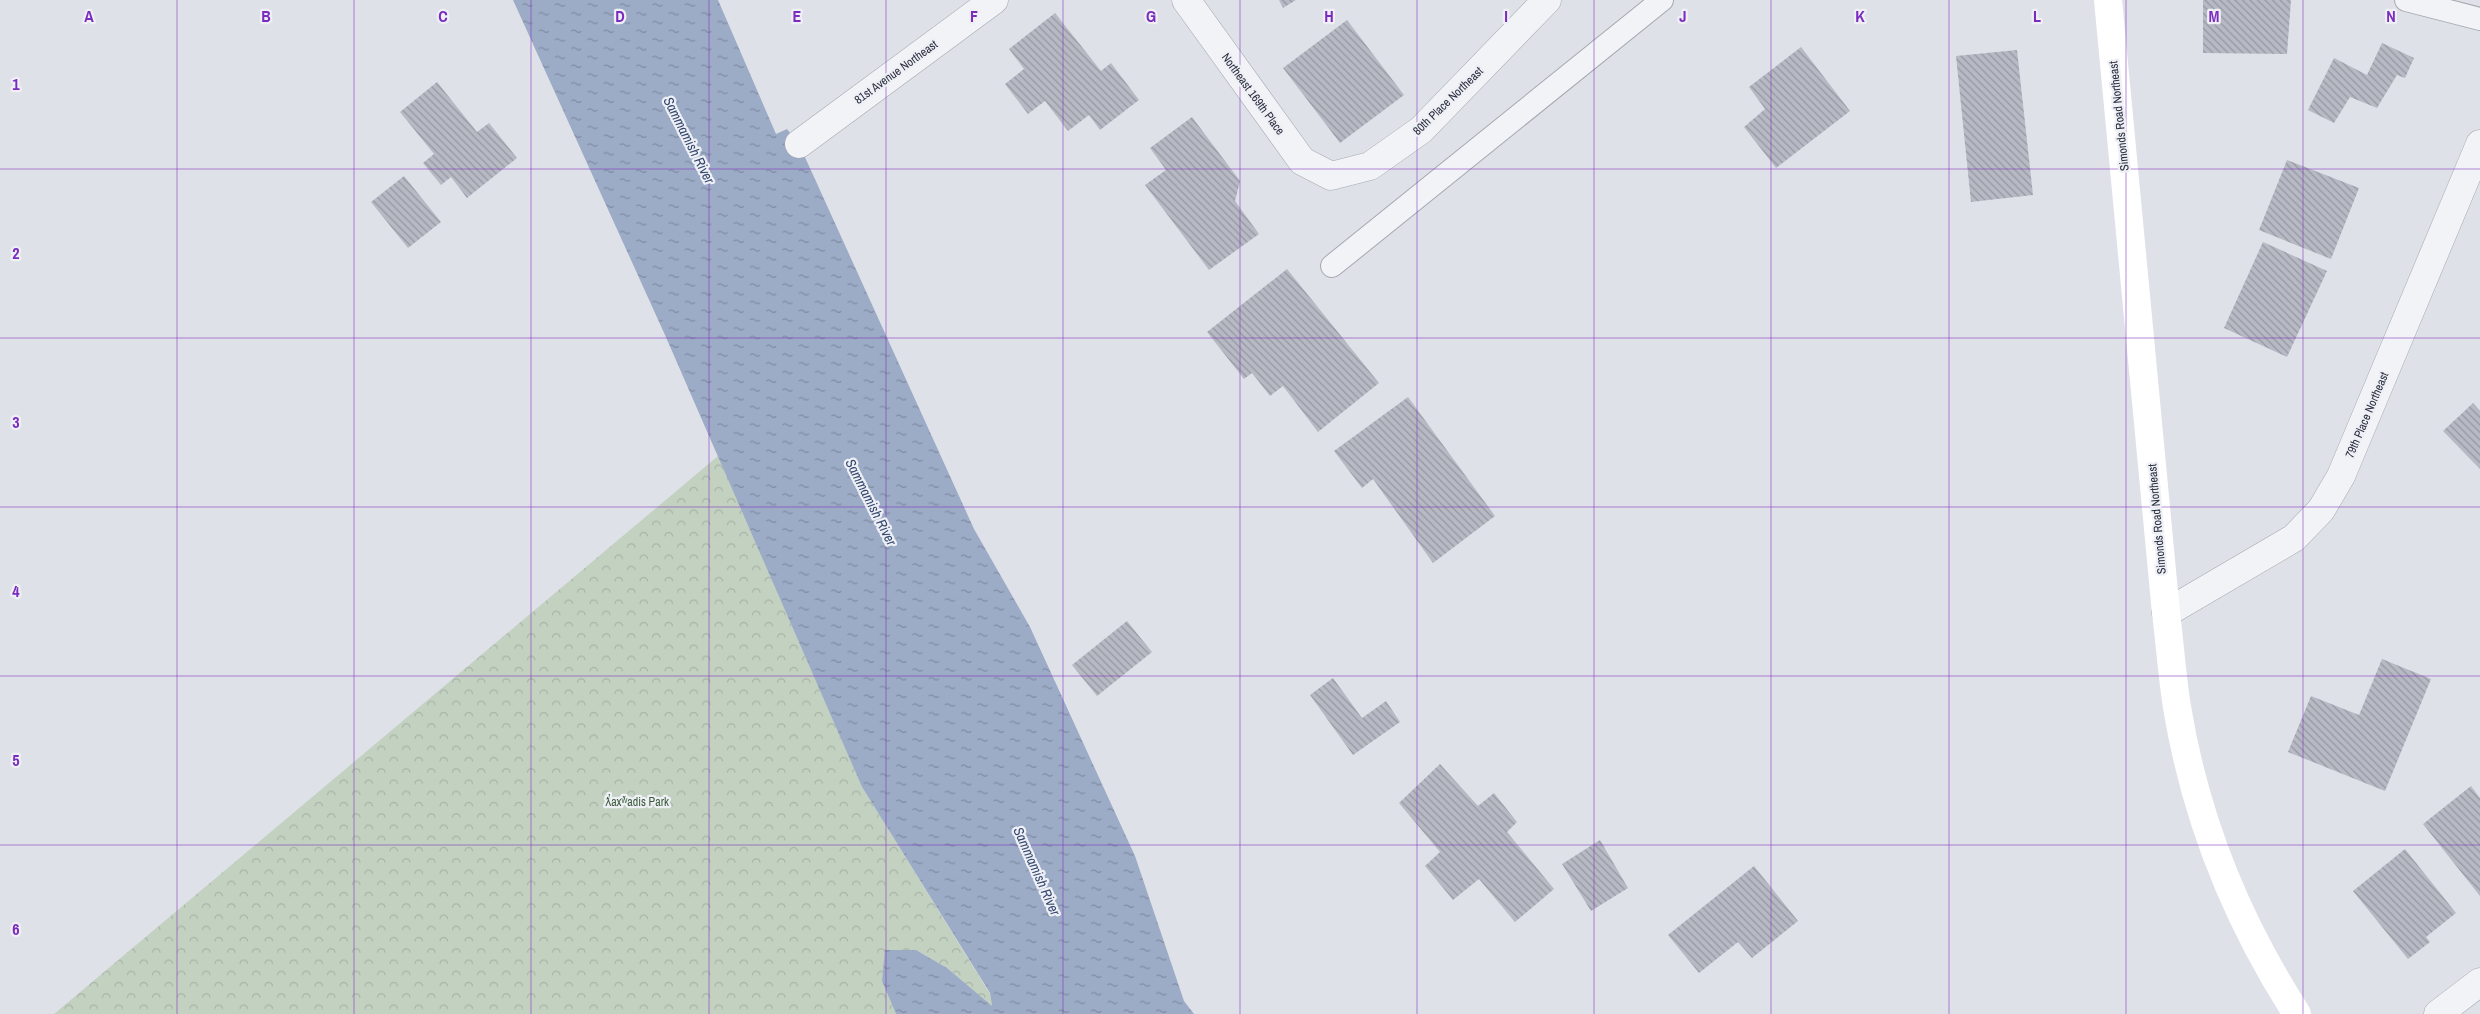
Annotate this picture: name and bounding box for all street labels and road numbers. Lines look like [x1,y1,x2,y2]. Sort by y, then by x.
street label: 81st Avenue Northeast [851,36,941,108]
street label: Northeast 169th Place [1218,50,1288,138]
street label: Simonds Road Northeast [2105,60,2133,172]
street label: 80th Place Northeast [1409,63,1487,139]
street label: 79th Place Northeast [2342,369,2392,460]
street label: Simonds Road Northeast [2144,463,2170,575]

